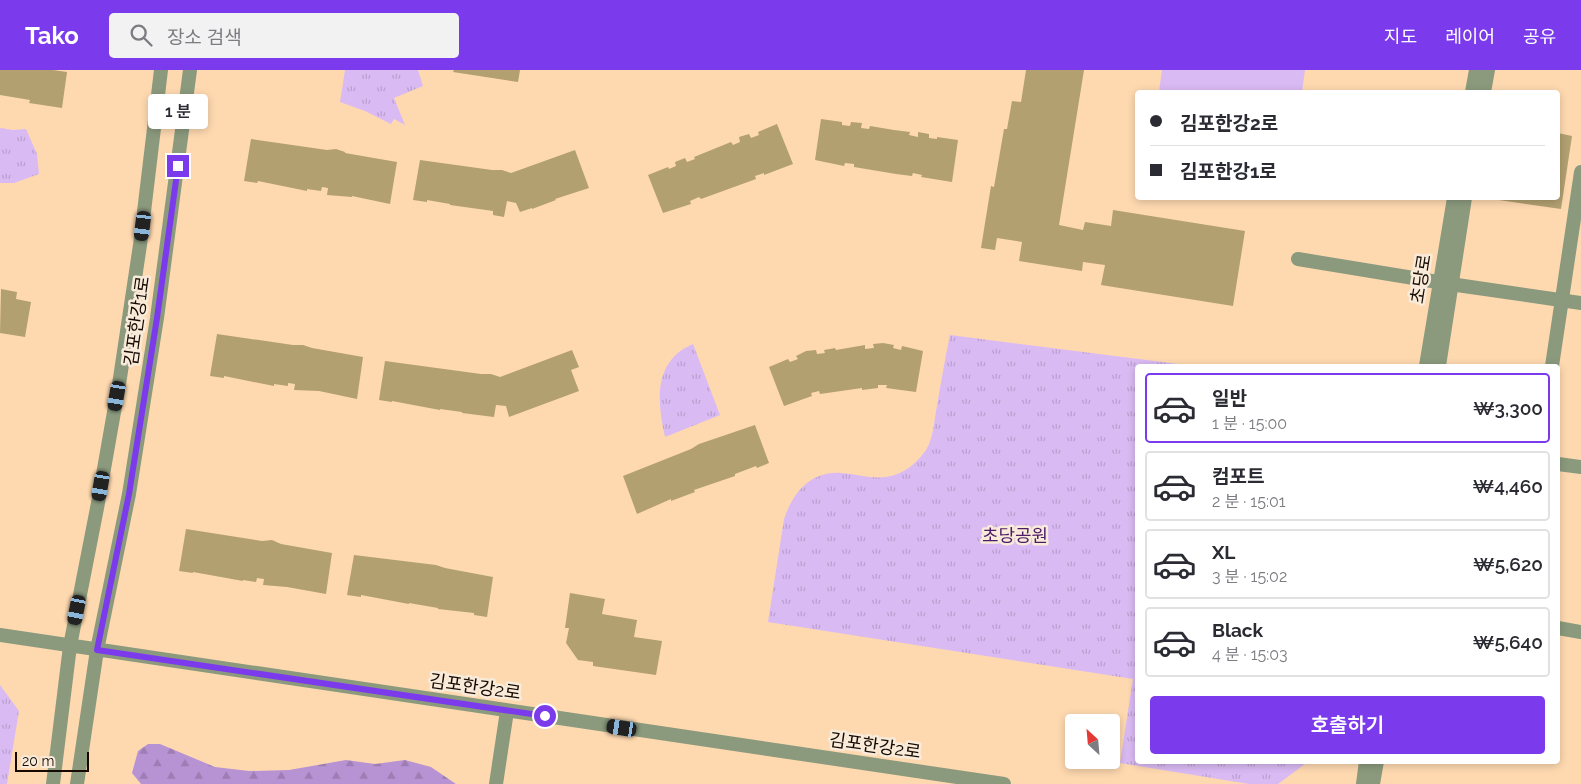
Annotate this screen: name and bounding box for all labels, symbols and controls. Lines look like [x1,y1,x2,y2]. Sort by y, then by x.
search box [109,13,459,58]
text: Tako [25,21,79,50]
icon: search [127,21,155,49]
text: 장소 검색 [167,26,242,48]
text: 지도 [1384,26,1417,47]
text: 레이어 [1445,26,1495,47]
text: 공유 [1523,26,1556,47]
callout: 1 분 [148,93,208,128]
text: 1 분 [165,102,191,121]
text: 김포한강2로 [1180,112,1278,134]
route end [167,155,189,177]
text: 김포한강1로 [1180,160,1277,182]
car [133,210,152,242]
street label: 초당로 [1406,253,1435,305]
street label: 김포한강1로 [120,275,153,367]
car [107,380,126,412]
icon: car [1152,386,1197,431]
text: 일반 [1212,387,1247,409]
text: ₩3,300 [1473,397,1543,419]
text: 1 분 · 15:00 [1212,414,1287,433]
icon: car [1152,464,1197,509]
text: 컴포트 [1212,465,1264,487]
car [91,470,110,502]
text: ₩4,460 [1472,475,1543,497]
text: 2 분 · 15:01 [1212,492,1286,511]
park label: 초당공원 [982,525,1048,546]
text: XL [1212,541,1235,563]
icon: car [1152,542,1197,587]
text: ₩5,620 [1473,553,1543,575]
text: 3 분 · 15:02 [1212,567,1287,586]
car [66,594,87,626]
text: Black [1212,619,1263,641]
icon: car [1152,620,1197,665]
text: ₩5,640 [1473,631,1543,653]
text: 4 분 · 15:03 [1212,645,1288,664]
street label: 김포한강2로 [428,670,522,703]
button: 호출하기 [1150,696,1545,754]
route start [534,705,556,727]
north arrow [1065,714,1120,769]
map controls [1065,714,1120,769]
car [606,718,637,738]
street label: 김포한강2로 [828,729,922,762]
scale bar [15,749,89,772]
text: 20 m [22,753,54,769]

